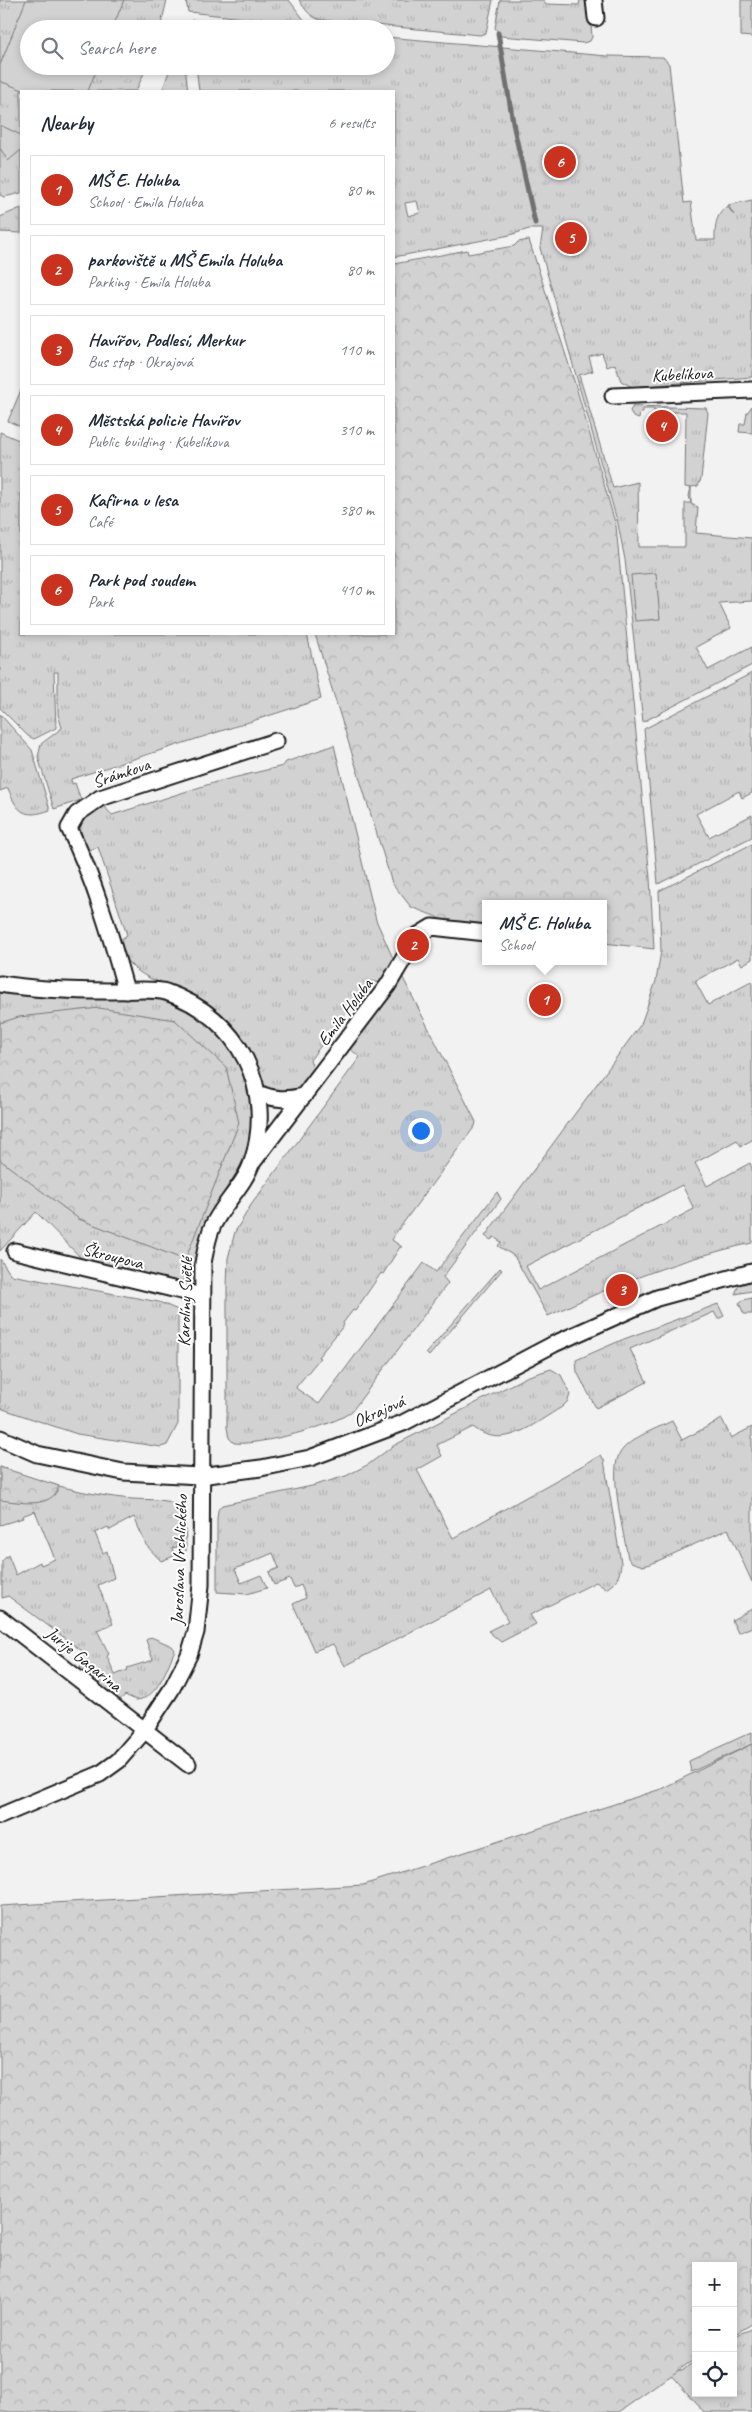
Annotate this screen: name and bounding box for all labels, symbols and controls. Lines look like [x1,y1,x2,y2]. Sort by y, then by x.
search box [20,20,395,75]
icon: search [38,34,66,62]
text: Search here [78,36,155,60]
text: Nearby [40,110,93,136]
text: 6 results [328,113,375,133]
pin: 6 [544,143,576,181]
text: MŠ E. Holuba [88,168,179,192]
text: 1 [53,180,61,200]
text: 80 m [347,180,374,200]
text: School · Emila Holuba [88,192,203,212]
pin: 5 [555,219,587,257]
text: parkoviště u MŠ Emila Holuba [88,248,282,272]
text: 2 [53,260,61,280]
text: 80 m [347,260,374,280]
text: Parking · Emila Holuba [88,272,210,292]
text: Havířov, Podlesí, Merkur [88,328,244,352]
text: 3 [53,340,61,360]
text: 110 m [340,340,374,360]
text: Bus stop · Okrajová [88,352,193,372]
street label: Kubelíkova [651,361,715,387]
pin: 4 [646,407,678,445]
text: Městská policie Havířov [88,408,239,432]
text: 4 [53,420,61,440]
text: 310 m [340,420,374,440]
text: Public building · Kubelíkova [88,432,229,452]
text: Kafirna u lesa [88,488,178,512]
text: 5 [54,500,60,520]
text: 380 m [340,500,374,520]
text: Café [88,512,112,532]
text: Park pod soudem [88,568,195,592]
text: 6 [53,580,61,600]
text: 410 m [340,580,374,600]
text: Park [88,592,113,612]
street label: Šrámkova [89,752,154,793]
popup [482,900,607,965]
text: MŠ E. Holuba [499,911,590,935]
pin: 2 [397,926,429,964]
text: School [499,935,534,955]
street label: Emila Holuba [313,973,379,1050]
pin: 1 [529,981,561,1019]
your location [408,1118,434,1144]
street label: Škroupova [80,1238,147,1274]
street label: Karolíny Světlé [172,1254,198,1347]
pin: 3 [606,1271,638,1309]
street label: Okrajová [350,1389,410,1432]
street label: Jaroslava Vrchlického [166,1493,192,1627]
street label: Jurije Gagarina [41,1621,127,1697]
map controls [692,2262,737,2397]
button: + [692,2262,737,2307]
button: − [692,2307,737,2352]
button: locate [692,2352,737,2397]

